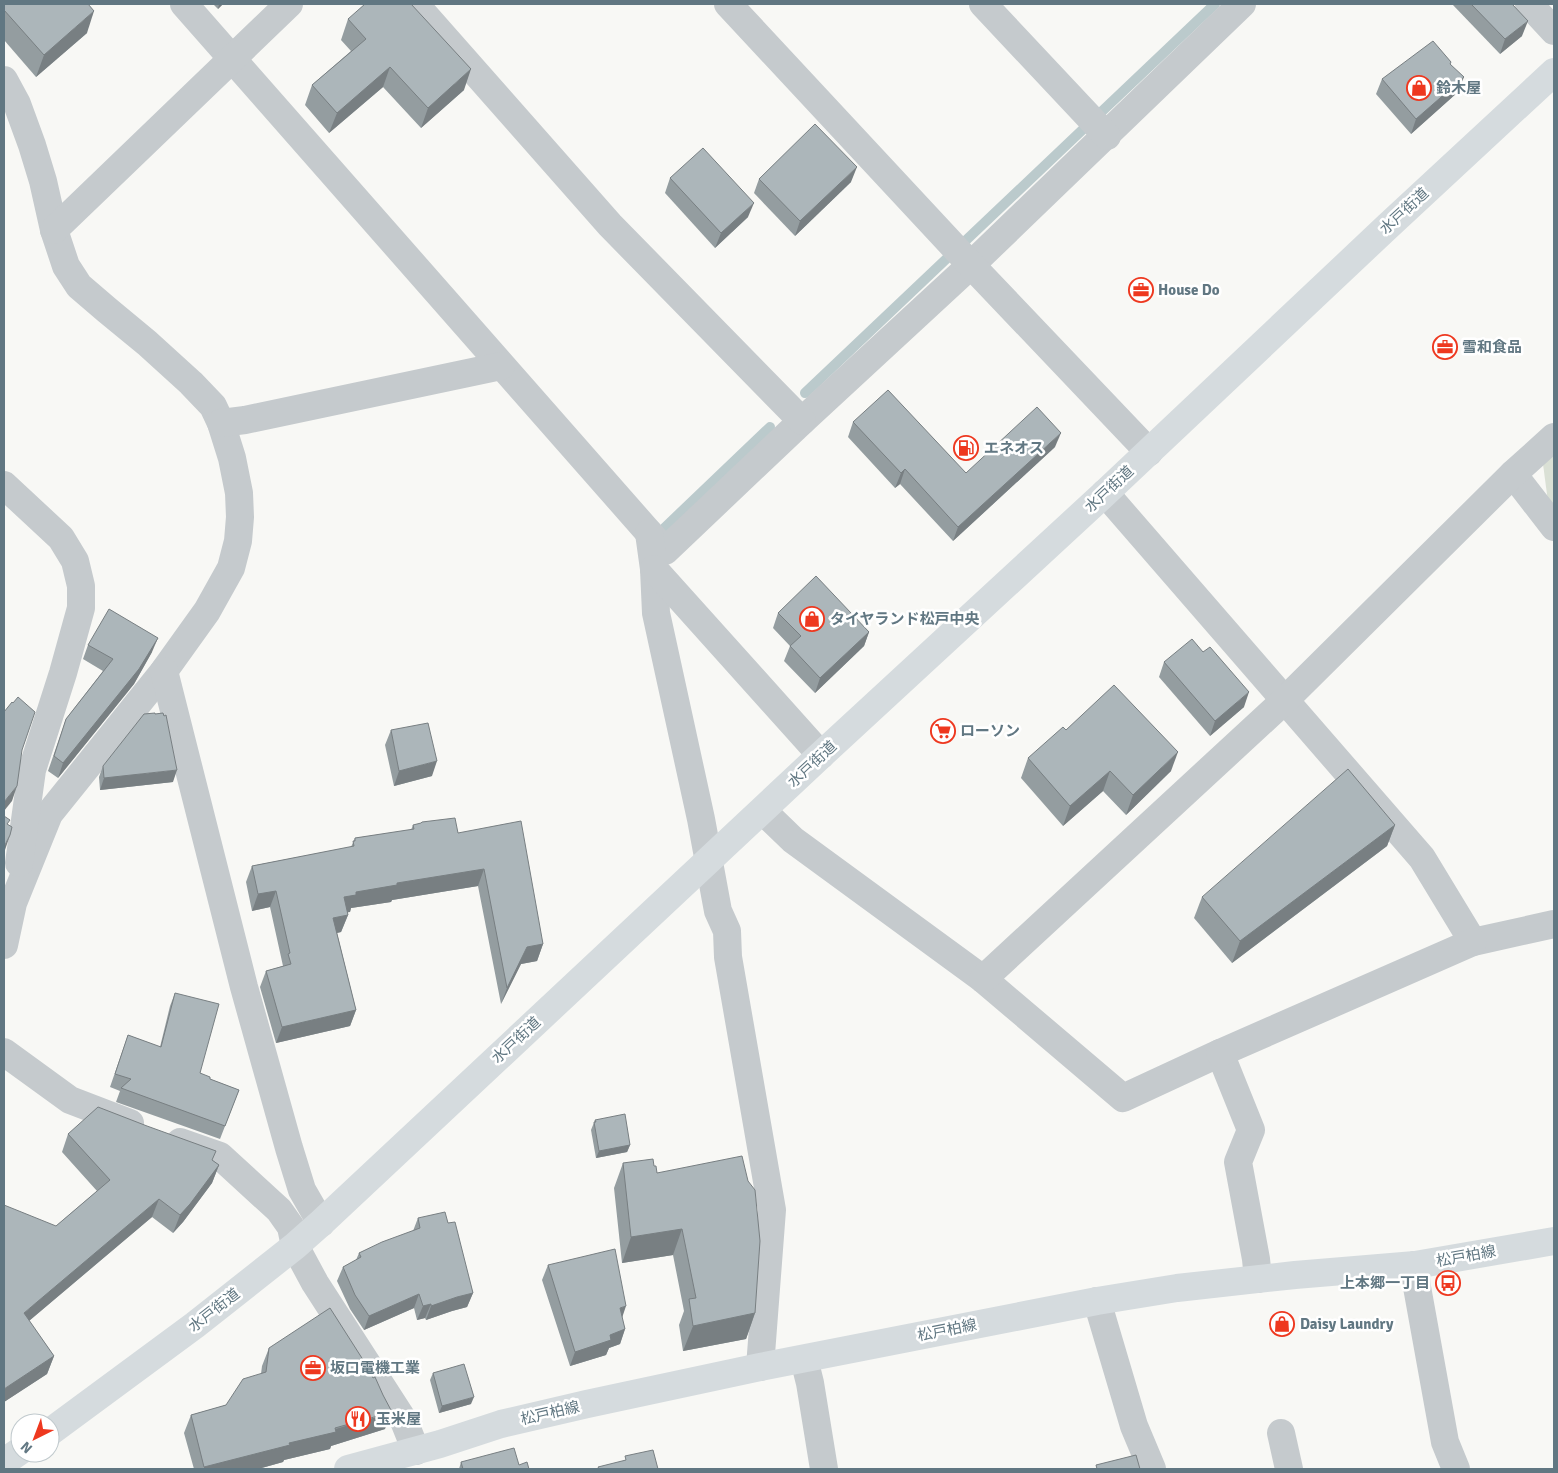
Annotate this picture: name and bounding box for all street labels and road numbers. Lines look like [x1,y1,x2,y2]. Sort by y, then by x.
street label: 水戸街道 [1376,184,1432,238]
street label: 水戸街道 [1081,462,1137,516]
street label: 水戸街道 [784,737,840,791]
street label: 水戸街道 [488,1013,544,1067]
street label: 松戸柏線 [1435,1242,1497,1270]
street label: 水戸街道 [185,1284,243,1336]
street label: 松戸柏線 [916,1315,978,1345]
street label: 松戸柏線 [519,1397,581,1429]

